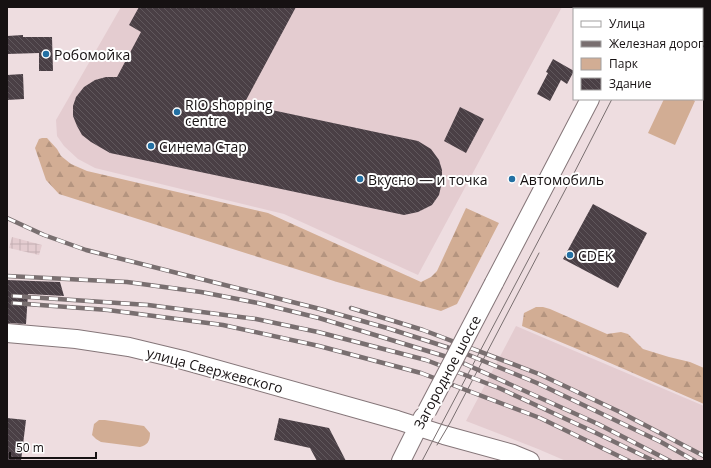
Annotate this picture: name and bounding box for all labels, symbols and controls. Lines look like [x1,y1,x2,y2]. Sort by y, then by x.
legend [573,8,703,100]
text: Улица [609,15,645,32]
text: Железная дорога [609,35,710,52]
place label: Робомойка [54,45,130,64]
marker: Робомойка [41,49,51,59]
text: Парк [609,55,639,72]
text: Здание [609,75,652,92]
place label: RIO shopping centre [185,95,273,130]
marker: RIO shopping centre [172,107,182,117]
place label: Синема Стар [159,137,247,156]
marker: Синема Стар [146,141,156,151]
place label: Вкусно — и точка [368,170,488,189]
place label: Автомобиль [520,170,604,189]
marker: Вкусно — и точка [355,174,365,184]
marker: Автомобиль [507,174,517,184]
place label: CDEK [578,246,614,265]
marker: CDEK [565,250,575,260]
street label: Загородное шоссе [409,312,485,432]
street label: улица Свержевского [145,343,285,397]
scale bar [10,434,96,460]
text: 50 m [16,439,44,456]

